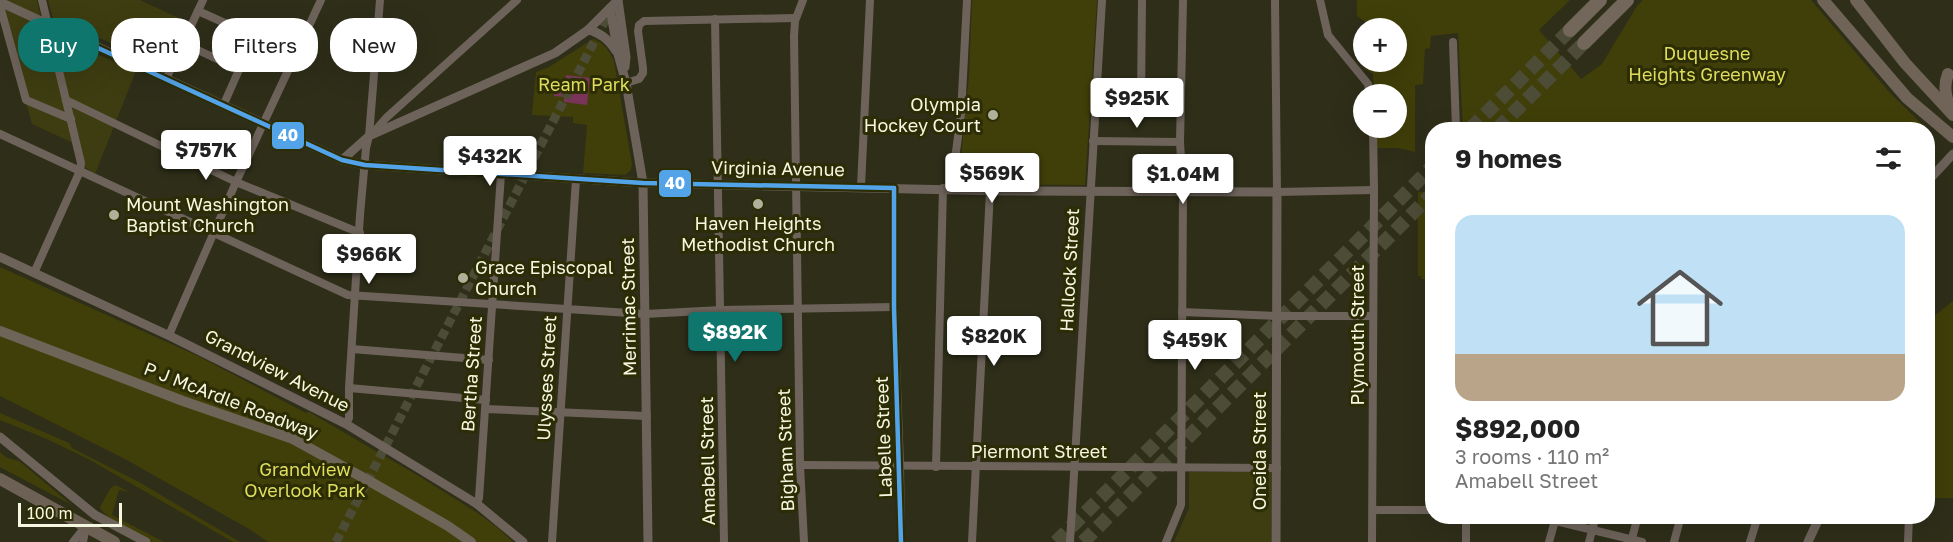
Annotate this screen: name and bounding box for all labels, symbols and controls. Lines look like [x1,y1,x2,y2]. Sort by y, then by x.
chip: Buy [18,18,99,72]
chip: Rent [111,18,200,72]
chip: Filters [212,18,318,72]
chip: New [330,18,417,72]
map controls [1353,18,1407,138]
button: + [1353,18,1407,72]
park label: Duquesne Heights Greenway [1628,42,1786,85]
park label: Ream Park [538,73,630,95]
pin: $925K [1095,78,1179,129]
button: − [1353,84,1407,138]
text: $925K [1105,85,1170,109]
place label: Olympia Hockey Court [864,93,981,136]
marker: Olympia Hockey Court [986,108,1000,122]
line badge: 40 [271,121,305,150]
text: 40 [278,125,298,145]
pin: $757K [164,130,248,181]
pin: $432K [448,136,532,187]
text: $757K [175,137,237,161]
icon: filters [1872,142,1905,175]
text: $432K [458,143,522,167]
text: 9 homes [1455,143,1562,174]
pin: $569K [950,153,1034,204]
pin: $1.04M [1134,154,1232,205]
street label: Virginia Avenue [711,156,845,180]
text: $569K [959,160,1025,184]
text: $1.04M [1146,161,1220,185]
line badge: 40 [658,169,692,198]
text: 40 [665,173,685,193]
place label: Mount Washington Baptist Church [126,193,289,236]
marker: Haven Heights Methodist Church [751,197,765,211]
marker: Mount Washington Baptist Church [107,208,121,222]
street label: Hallock Street [1055,208,1083,332]
place label: Haven Heights Methodist Church [681,212,835,255]
pin: $966K [327,234,411,285]
street label: Merrimac Street [616,238,640,376]
text: $966K [336,241,402,265]
icon: home [1626,254,1734,362]
place label: Grace Episcopal Church [475,256,614,299]
street label: Plymouth Street [1346,265,1368,405]
marker: Grace Episcopal Church [456,271,470,285]
pin: $892K [693,312,777,363]
street label: Bertha Street [456,315,486,433]
street label: Ulysses Street [532,315,560,441]
pin: $820K [952,316,1036,367]
text: $892K [702,319,768,343]
pin: $459K [1153,320,1237,371]
text: $820K [961,323,1027,347]
street label: Grandview Avenue [201,324,354,416]
text: $459K [1162,327,1228,351]
street label: P J McArdle Roadway [141,357,322,443]
street label: Labelle Street [870,376,896,498]
street label: Bigham Street [772,388,798,512]
street label: Oneida Street [1248,392,1270,510]
street label: Amabell Street [695,396,719,526]
text: $892,000 [1455,413,1580,444]
street label: Piermont Street [971,440,1107,462]
text: 3 rooms · 110 m² [1455,444,1609,468]
park label: Grandview Overlook Park [244,458,366,501]
text: Amabell Street [1455,468,1598,492]
scale bar [18,500,122,528]
text: 100 m [27,503,73,523]

